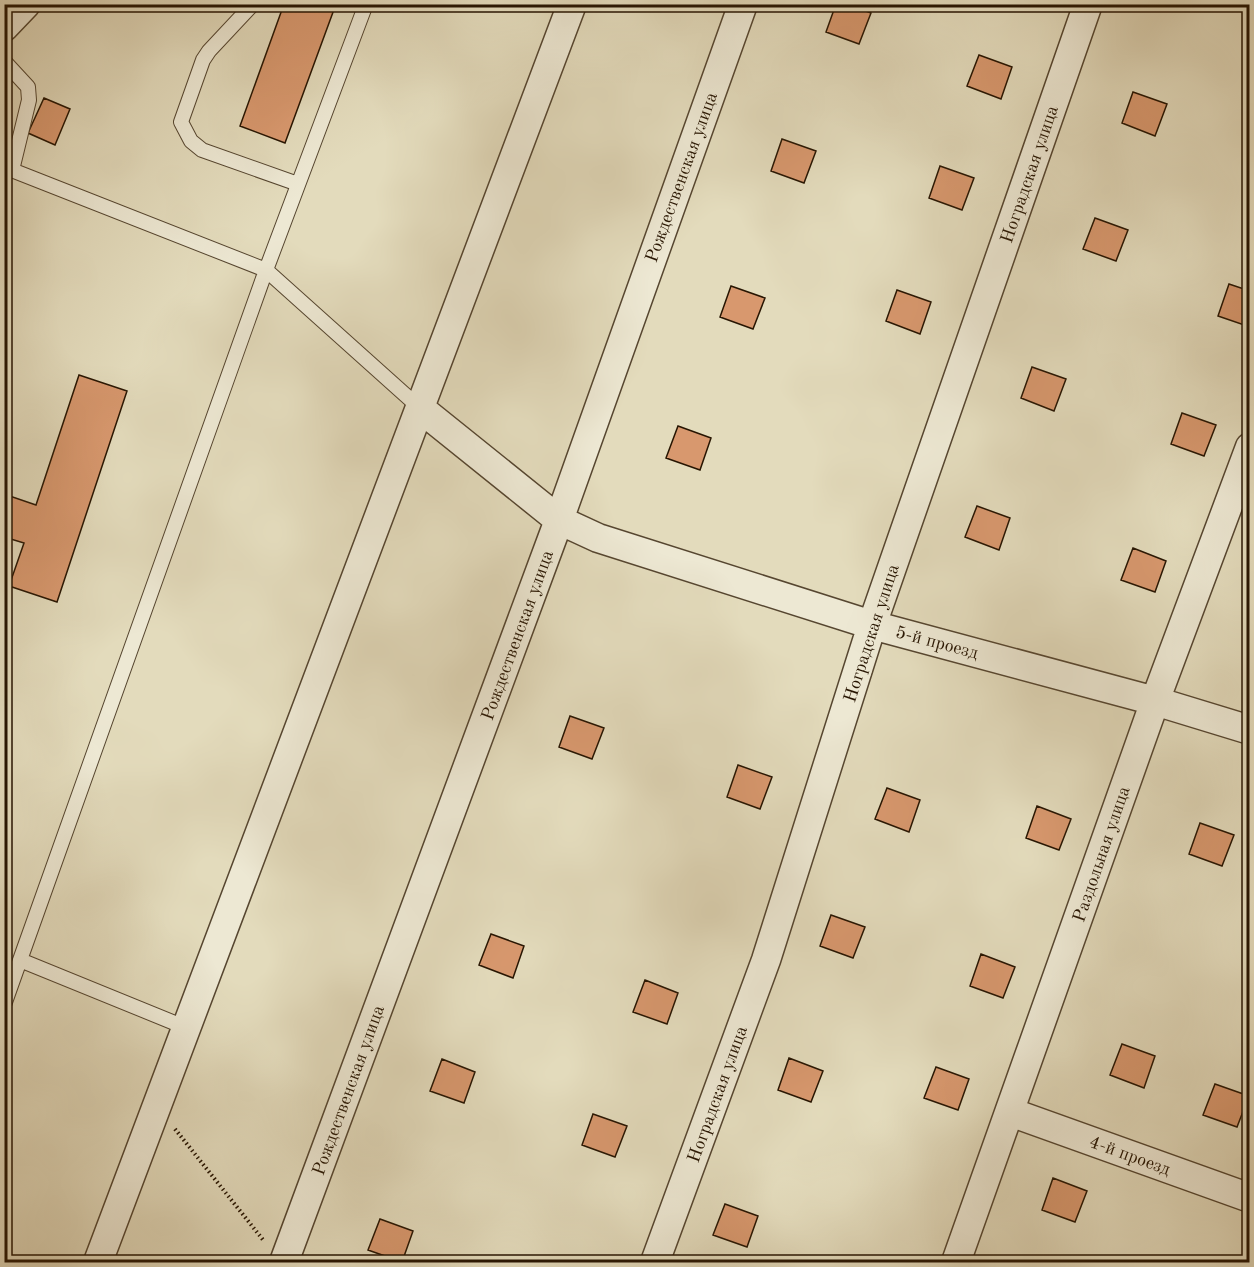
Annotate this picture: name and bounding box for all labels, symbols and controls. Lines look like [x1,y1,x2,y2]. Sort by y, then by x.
street label: Рождественская улица [643,90,721,265]
street label: Ноградская улица [998,103,1062,245]
street label: Рождественская улица [479,548,557,723]
street label: Ноградская улица [841,562,903,705]
street label: 5-й проезд [893,623,980,663]
street label: Раздольная улица [1070,784,1134,925]
street label: Рождественская улица [310,1003,388,1178]
street label: Ноградская улица [685,1023,751,1165]
street label: 4-й проезд [1087,1133,1173,1179]

